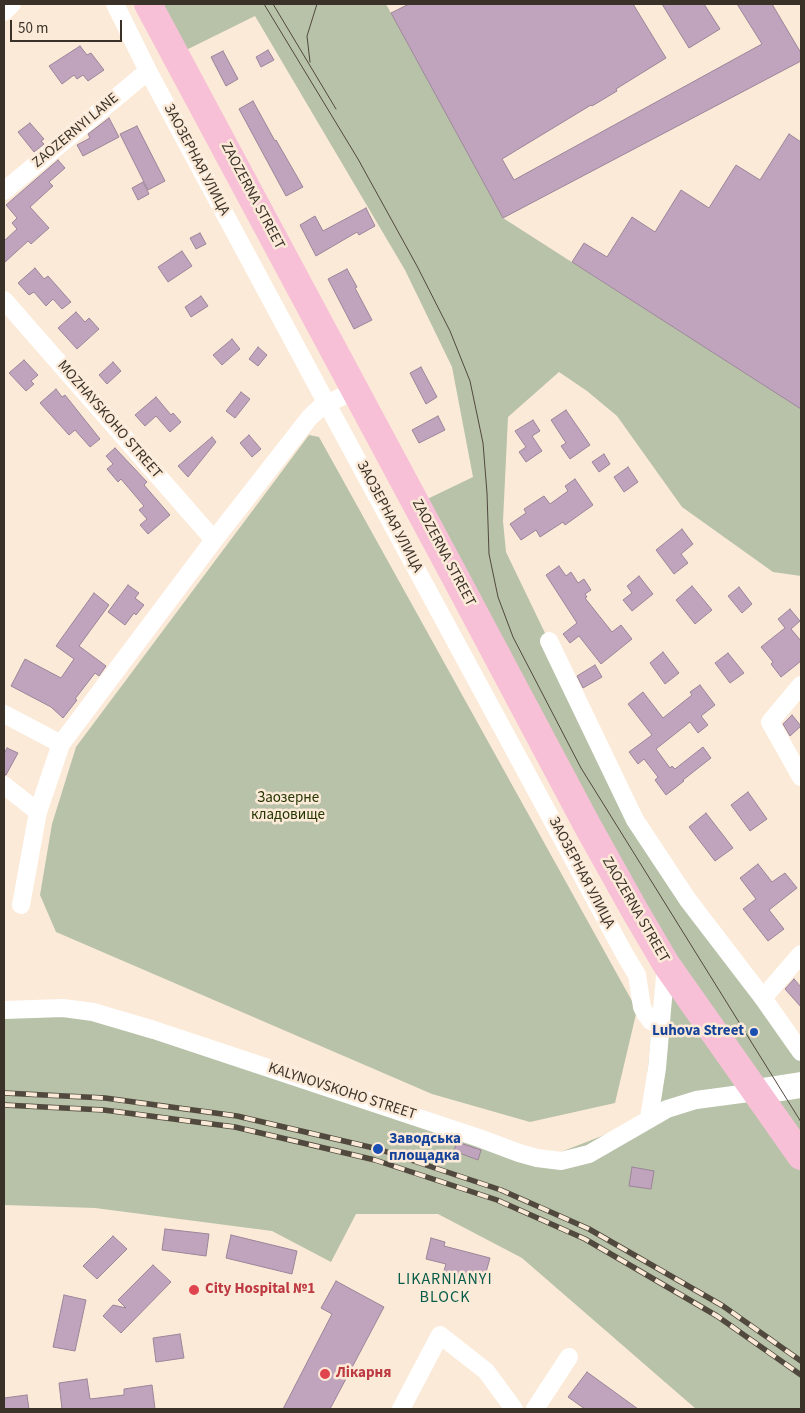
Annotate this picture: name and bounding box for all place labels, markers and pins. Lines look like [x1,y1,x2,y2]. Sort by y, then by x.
place label: Luhova Street [652,1023,744,1041]
marker: Luhova Street [748,1026,760,1038]
place label: Заводська площадка [389,1131,461,1166]
marker: Заводська площадка [371,1142,385,1156]
place label: City Hospital №1 [205,1281,315,1299]
marker: City Hospital №1 [187,1283,201,1297]
place label: Лікарня [336,1365,391,1383]
marker: Лікарня [318,1367,332,1381]

